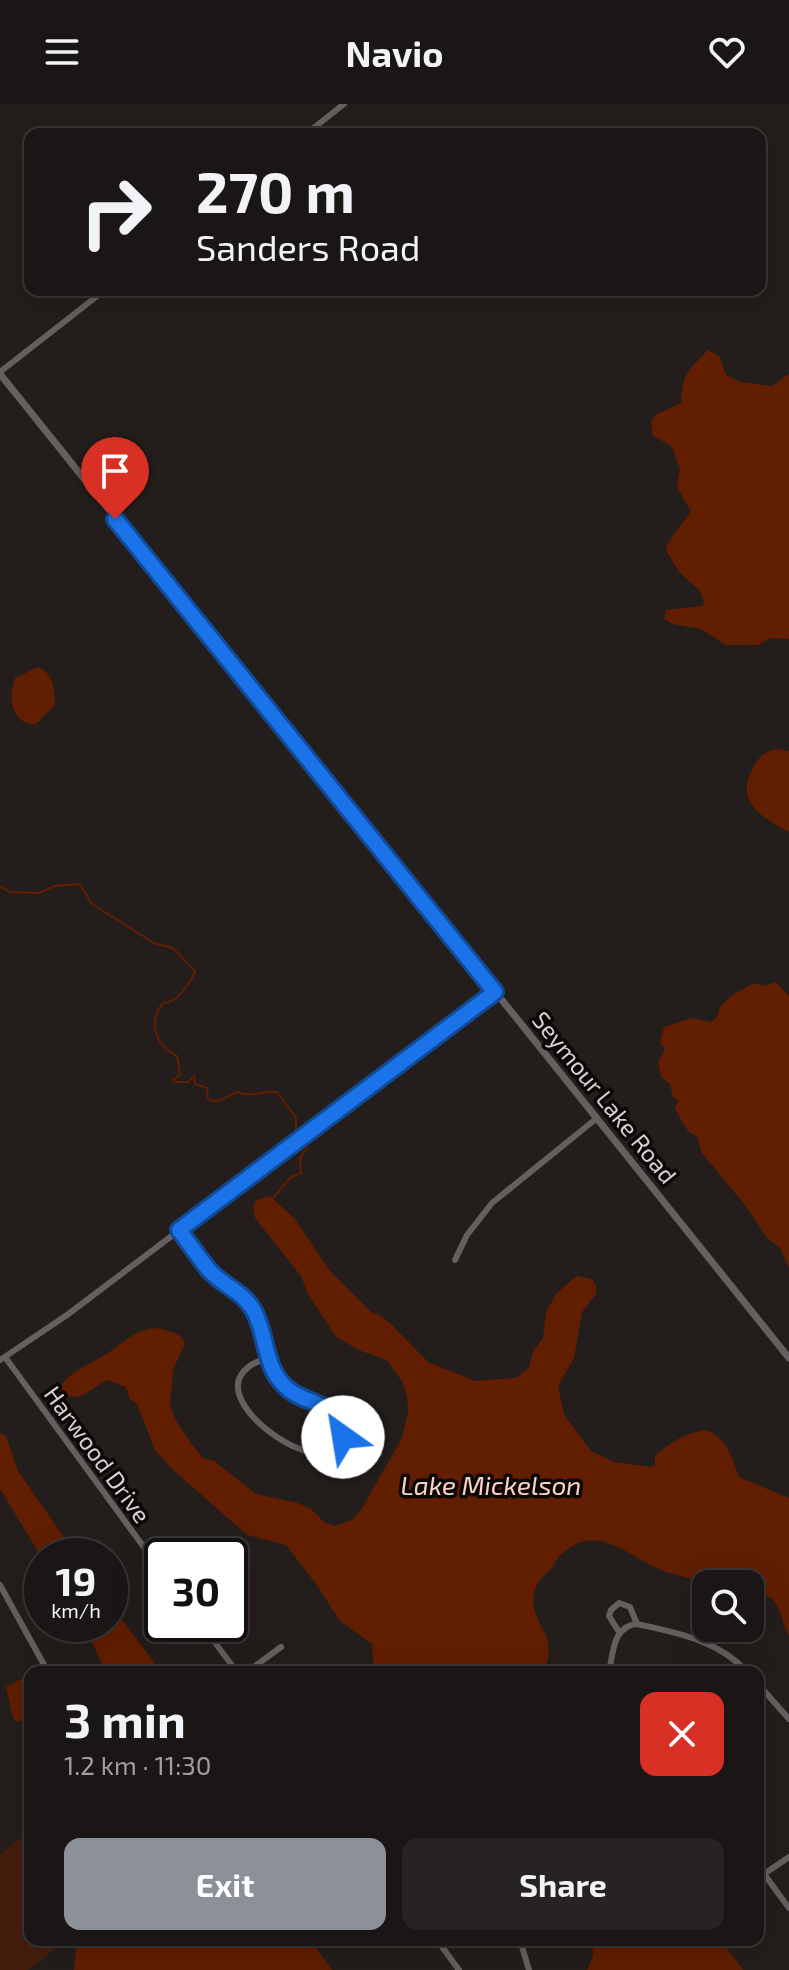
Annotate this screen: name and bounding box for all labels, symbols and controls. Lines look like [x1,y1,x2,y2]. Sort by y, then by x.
icon: menu [40,30,84,74]
icon: heart [705,30,749,74]
text: Navio [346,31,443,74]
text: 270 m [196,157,355,224]
icon: right [64,160,168,264]
text: Sanders Road [196,225,421,268]
pin [81,437,149,519]
icon: arrive [93,449,137,493]
street label: Seymour Lake Road [527,1005,683,1189]
street label: Harwood Drive [39,1380,157,1528]
position arrow [301,1395,385,1479]
water label: Lake Mickelson [401,1469,581,1500]
speed limit sign: 30 [144,1538,248,1642]
text: 19 [56,1556,96,1604]
map controls [692,1570,764,1642]
button: search [692,1570,764,1642]
text: km/h [51,1598,101,1622]
text: 3 min [64,1690,186,1748]
button: close [640,1692,724,1776]
text: 1.2 km · 11:30 [64,1749,211,1780]
button: Exit [64,1838,386,1930]
button: Share [402,1838,724,1930]

